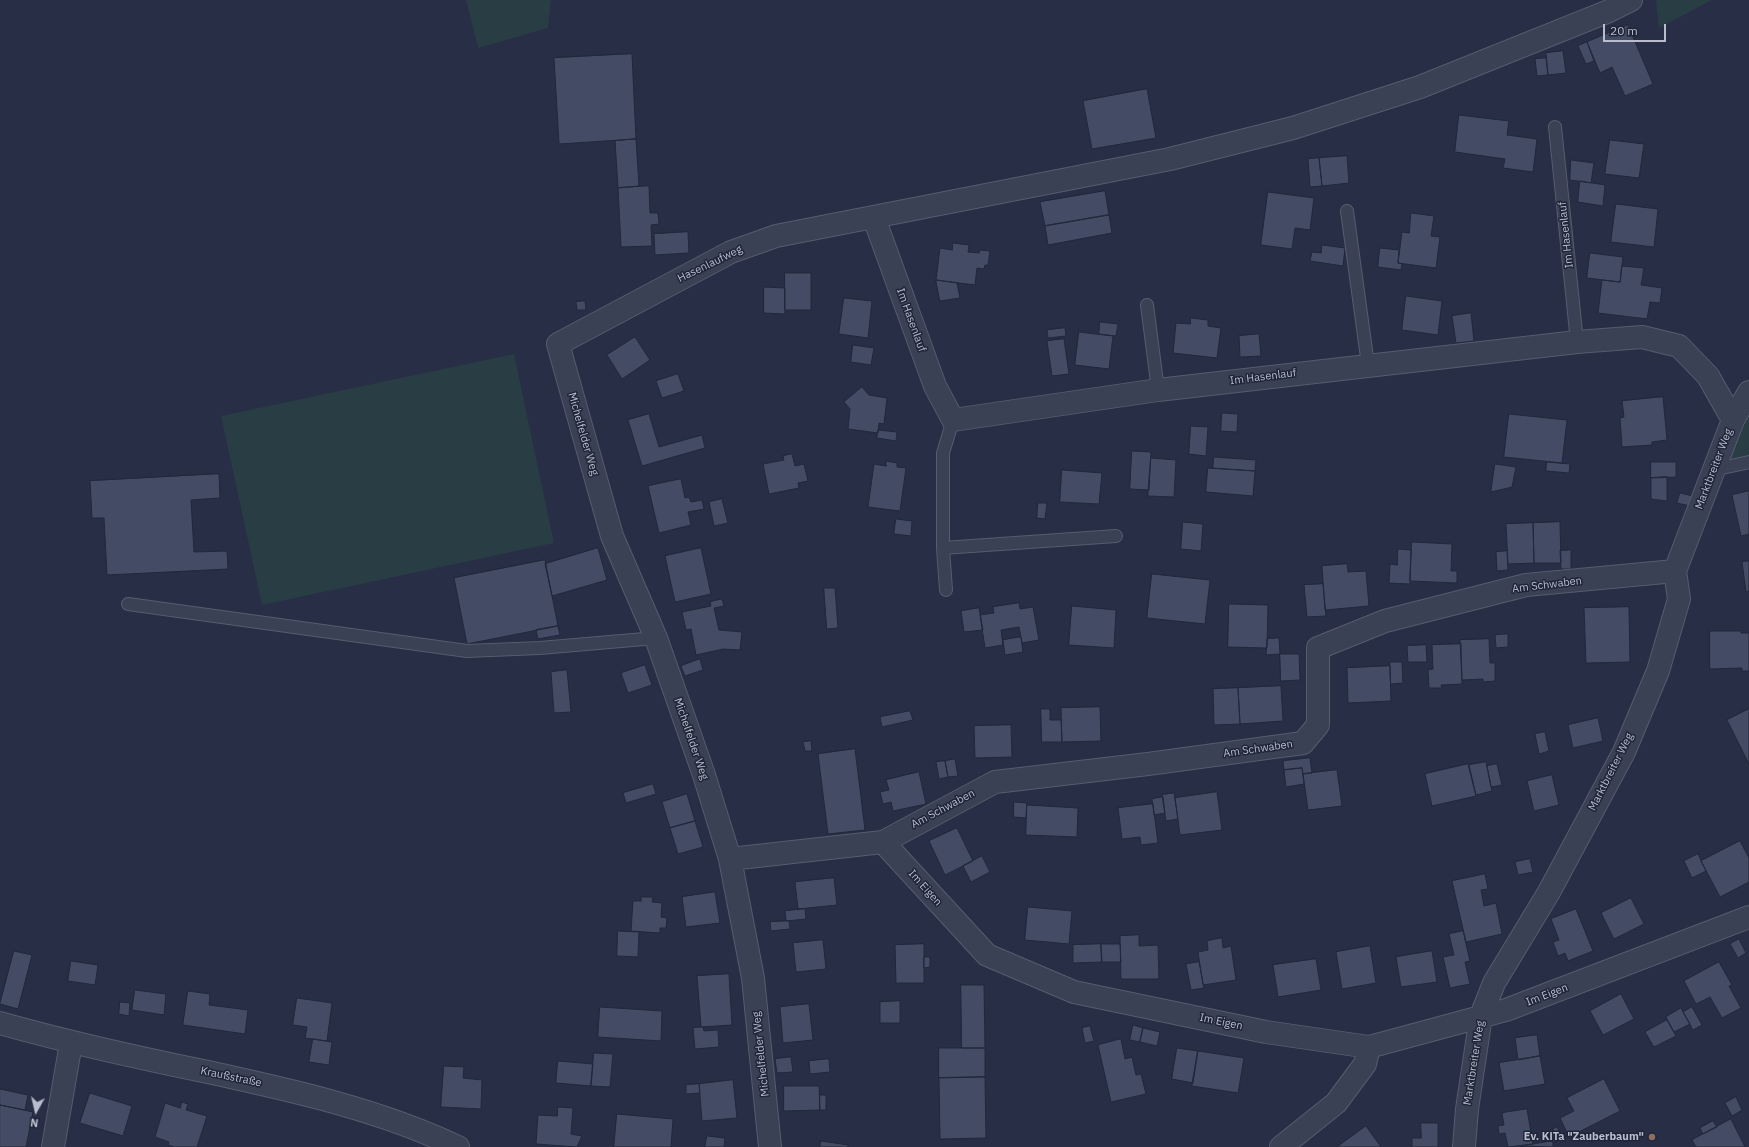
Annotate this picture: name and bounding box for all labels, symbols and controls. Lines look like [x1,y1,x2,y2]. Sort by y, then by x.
scale bar [1605,16,1668,42]
text: 20 m [1610,23,1638,38]
street label: Im Hasenlauf [1556,201,1576,269]
street label: Hasenlaufweg [676,243,744,285]
street label: Im Hasenlauf [893,286,929,354]
street label: Im Hasenlauf [1229,366,1297,388]
street label: Michelfelder Weg [565,391,601,477]
street label: Marktbreiter Weg [1693,427,1735,511]
street label: Am Schwaben [1511,574,1583,596]
street label: Michelfelder Weg [671,696,711,782]
street label: Marktbreiter Weg [1586,731,1636,813]
street label: Am Schwaben [1222,738,1294,760]
street label: Am Schwaben [909,787,977,831]
street label: Im Eigen [905,867,945,909]
street label: Im Eigen [1524,981,1570,1009]
street label: Michelfelder Weg [750,1011,772,1097]
street label: Im Eigen [1198,1011,1244,1033]
street label: Marktbreiter Weg [1461,1020,1487,1106]
street label: Kraußstraße [199,1064,263,1090]
north arrow [16,1091,56,1131]
text: N [29,1115,39,1130]
place label: Ev. KiTa "Zauberbaum" [1524,1130,1644,1144]
marker: Ev. KiTa "Zauberbaum" [1647,1132,1657,1142]

